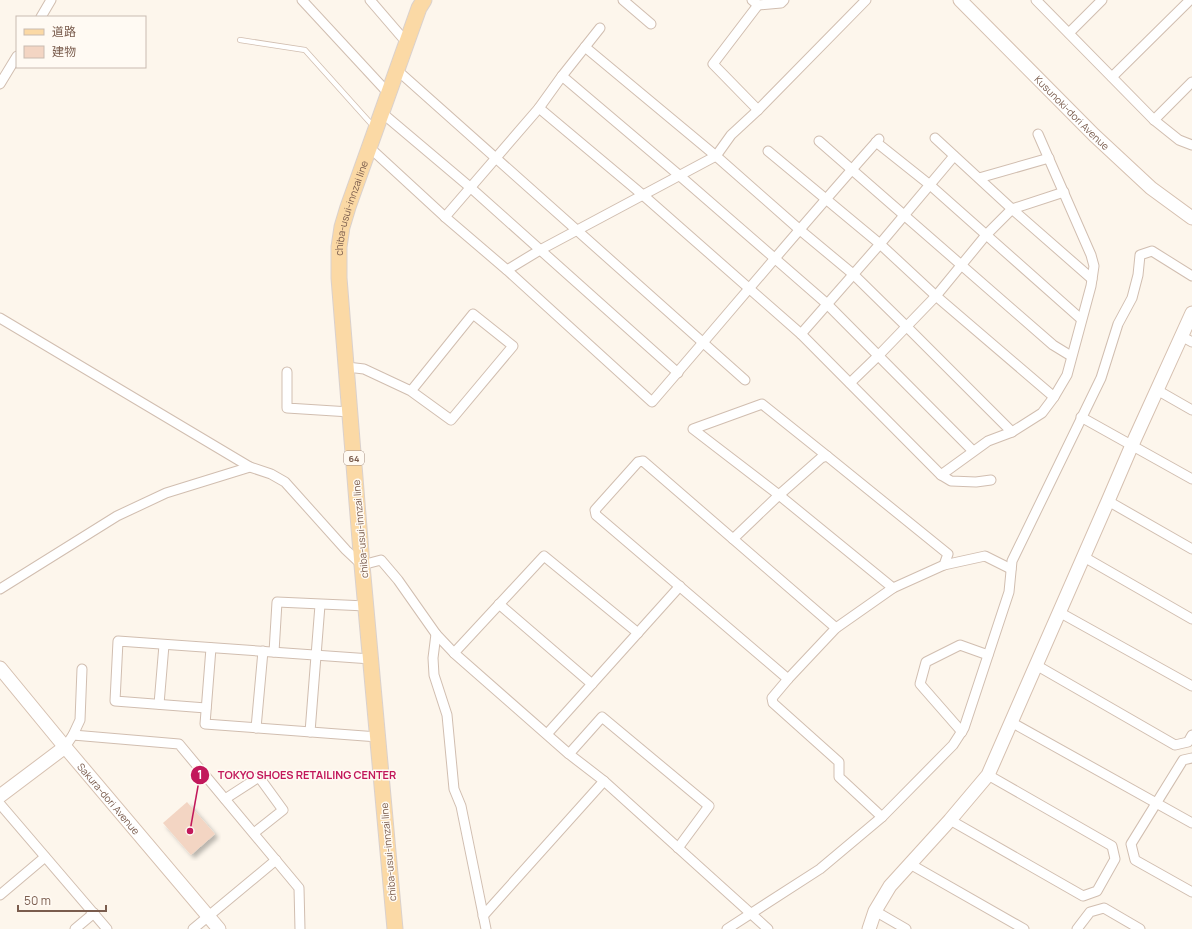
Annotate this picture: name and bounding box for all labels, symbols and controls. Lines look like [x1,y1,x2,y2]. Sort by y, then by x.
legend [16,16,146,68]
text: 道路 [52,23,76,40]
text: 建物 [52,43,76,60]
street label: Kusunoki-dori Avenue [1032,72,1113,153]
street label: chiba-usui-innzai line [332,158,371,256]
road number: 64 [344,451,364,465]
street label: chiba-usui-innzai line [349,479,371,579]
street label: Sakura-dori Avenue [74,760,143,838]
callout: TOKYO SHOES RETAILING CENTER [190,764,405,787]
text: 1 [197,766,203,783]
text: TOKYO SHOES RETAILING CENTER [218,767,396,782]
street label: chiba-usui-innzai line [377,802,399,902]
scale bar [18,887,106,913]
text: 50 m [24,892,51,909]

